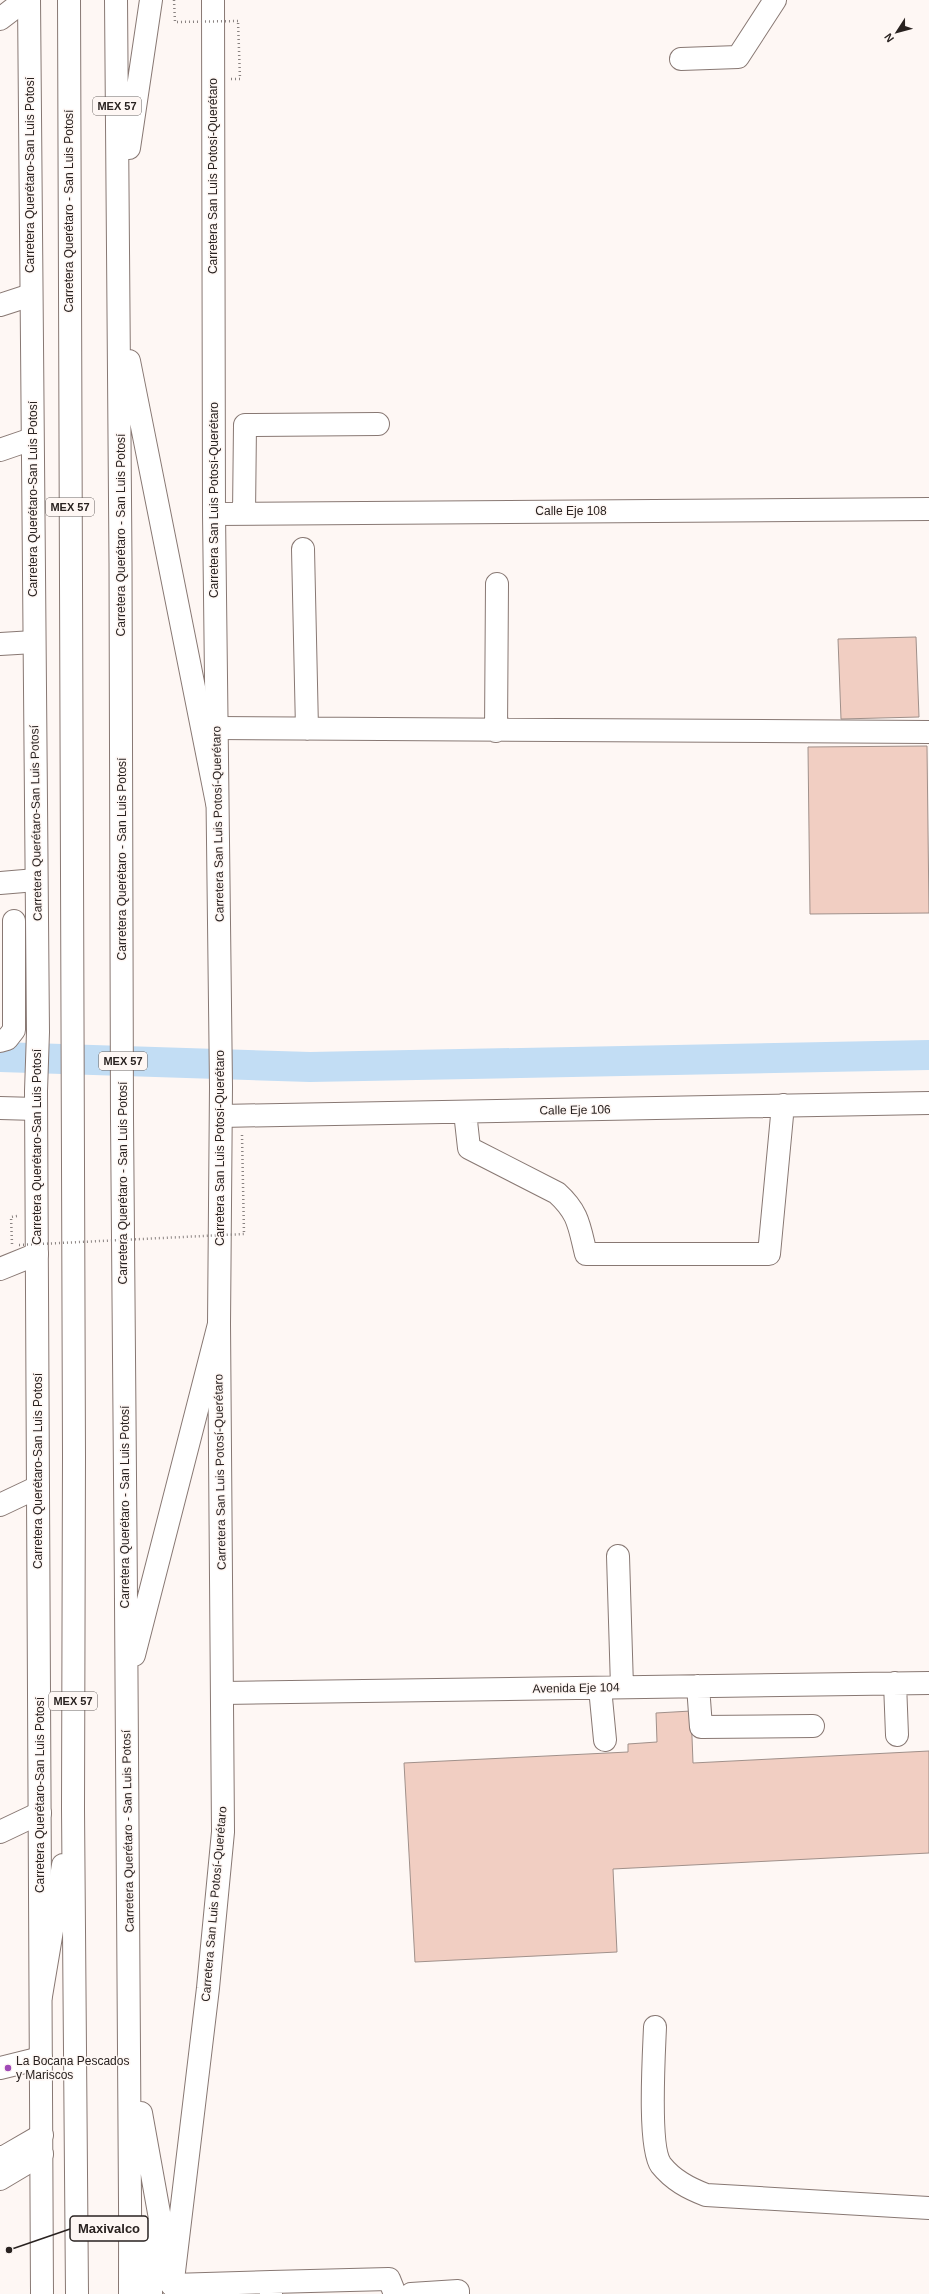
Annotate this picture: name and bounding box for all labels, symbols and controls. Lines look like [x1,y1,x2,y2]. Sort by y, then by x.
north arrow [877,12,917,52]
text: N [882,31,896,45]
street label: Carretera Querétaro-San Luis Potosí [23,76,37,273]
street label: Carretera San Luis Potosí-Querétaro [206,78,220,274]
road number: MEX 57 [93,97,141,115]
street label: Carretera Querétaro - San Luis Potosí [62,109,76,312]
street label: Carretera Querétaro-San Luis Potosí [26,400,40,597]
street label: Carretera San Luis Potosí-Querétaro [207,402,221,598]
street label: Carretera Querétaro - San Luis Potosí [114,433,128,636]
road number: MEX 57 [46,498,94,516]
street label: Calle Eje 108 [535,504,607,518]
street label: Carretera Querétaro-San Luis Potosí [27,724,45,921]
street label: Carretera San Luis Potosí-Querétaro [209,726,227,922]
street label: Carretera Querétaro - San Luis Potosí [115,757,129,960]
street label: Carretera Querétaro-San Luis Potosí [30,1048,44,1245]
street label: Carretera San Luis Potosí-Querétaro [213,1050,227,1246]
road number: MEX 57 [99,1052,147,1070]
street label: Carretera Querétaro - San Luis Potosí [116,1081,130,1284]
street label: Calle Eje 106 [539,1102,611,1118]
street label: Carretera Querétaro-San Luis Potosí [31,1372,45,1569]
street label: Carretera San Luis Potosí-Querétaro [211,1374,229,1570]
street label: Carretera Querétaro - San Luis Potosí [118,1405,132,1608]
street label: Avenida Eje 104 [532,1680,620,1696]
road number: MEX 57 [49,1692,97,1710]
street label: Carretera Querétaro-San Luis Potosí [33,1696,47,1893]
street label: Carretera Querétaro - San Luis Potosí [119,1729,137,1932]
street label: Carretera San Luis Potosí-Querétaro [198,1805,230,2002]
place label: La Bocana Pescados y Mariscos [16,2054,129,2082]
marker: La Bocana Pescados y Mariscos [3,2063,13,2073]
callout: Maxivalco [70,2216,148,2241]
text: Maxivalco [78,2221,140,2236]

